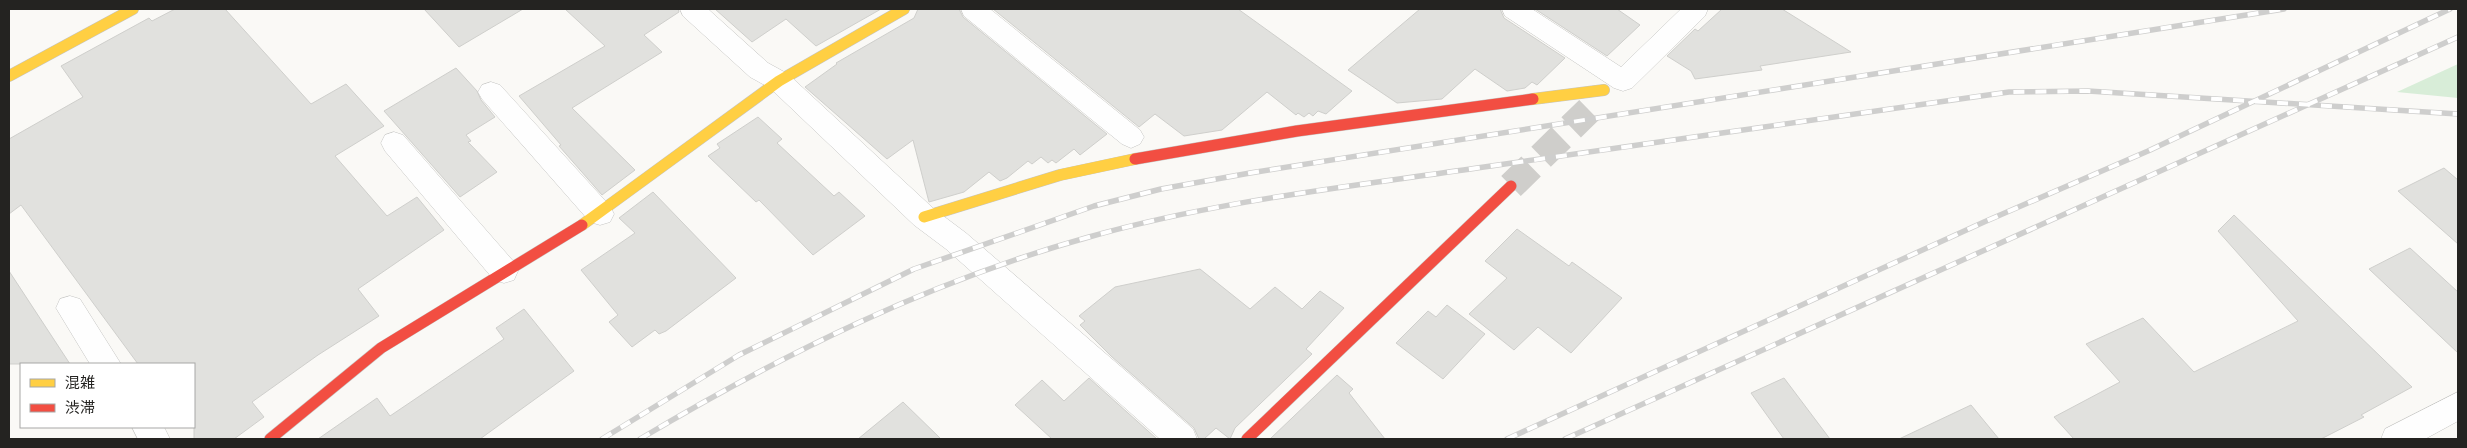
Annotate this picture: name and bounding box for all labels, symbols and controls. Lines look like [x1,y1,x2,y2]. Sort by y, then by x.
legend [20,363,195,428]
text: 混雑 [65,372,95,392]
text: 渋滞 [65,397,95,417]

